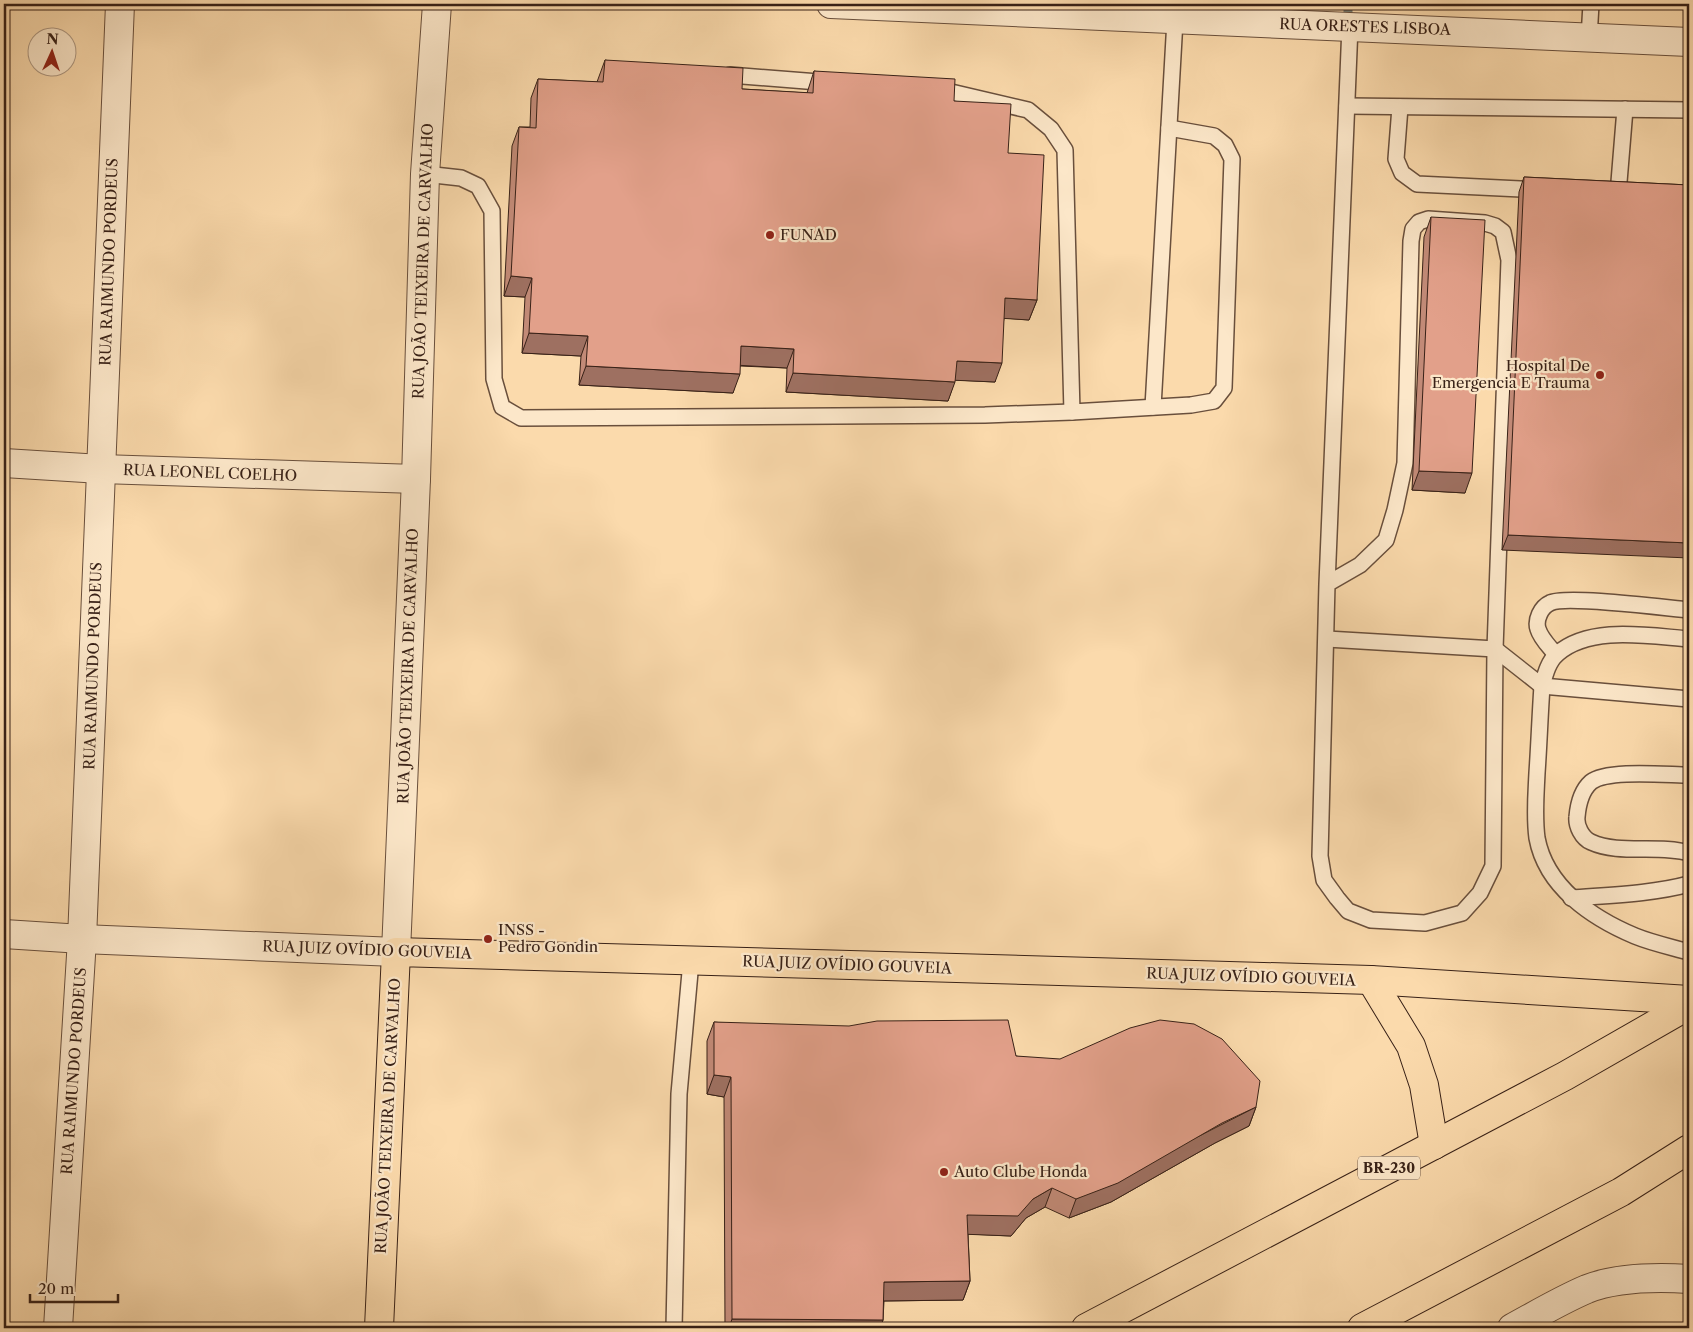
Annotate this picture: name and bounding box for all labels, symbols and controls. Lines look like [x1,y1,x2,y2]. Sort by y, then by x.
street label: RUA ORESTES LISBOA [1279,14,1452,39]
north arrow [28,28,78,78]
text: N [46,30,59,48]
street label: RUA JOÃO TEIXEIRA DE CARVALHO [408,123,437,399]
street label: RUA RAIMUNDO PORDEUS [95,158,122,366]
place label: FUNAD [780,225,837,244]
marker: FUNAD [764,229,776,241]
place label: Hospital De Emergencia E Trauma [1432,356,1590,392]
marker: Hospital De Emergencia E Trauma [1594,369,1606,381]
street label: RUA LEONEL COELHO [123,460,297,485]
street label: RUA JOÃO TEIXEIRA DE CARVALHO [393,528,422,804]
street label: RUA RAIMUNDO PORDEUS [79,562,106,770]
place label: INSS - Pedro Gondin [498,920,599,956]
marker: INSS - Pedro Gondin [482,933,494,945]
street label: RUA JUIZ OVÍDIO GOUVEIA [262,936,473,963]
street label: RUA JUIZ OVÍDIO GOUVEIA [742,951,953,978]
street label: RUA JUIZ OVÍDIO GOUVEIA [1146,963,1357,990]
street label: RUA RAIMUNDO PORDEUS [57,967,90,1175]
street label: RUA JOÃO TEIXEIRA DE CARVALHO [371,978,404,1254]
road number: BR-230 [1358,1156,1420,1180]
place label: Auto Clube Honda [953,1162,1088,1181]
marker: Auto Clube Honda [938,1166,950,1178]
scale bar [30,1272,118,1304]
text: 20 m [38,1279,74,1298]

